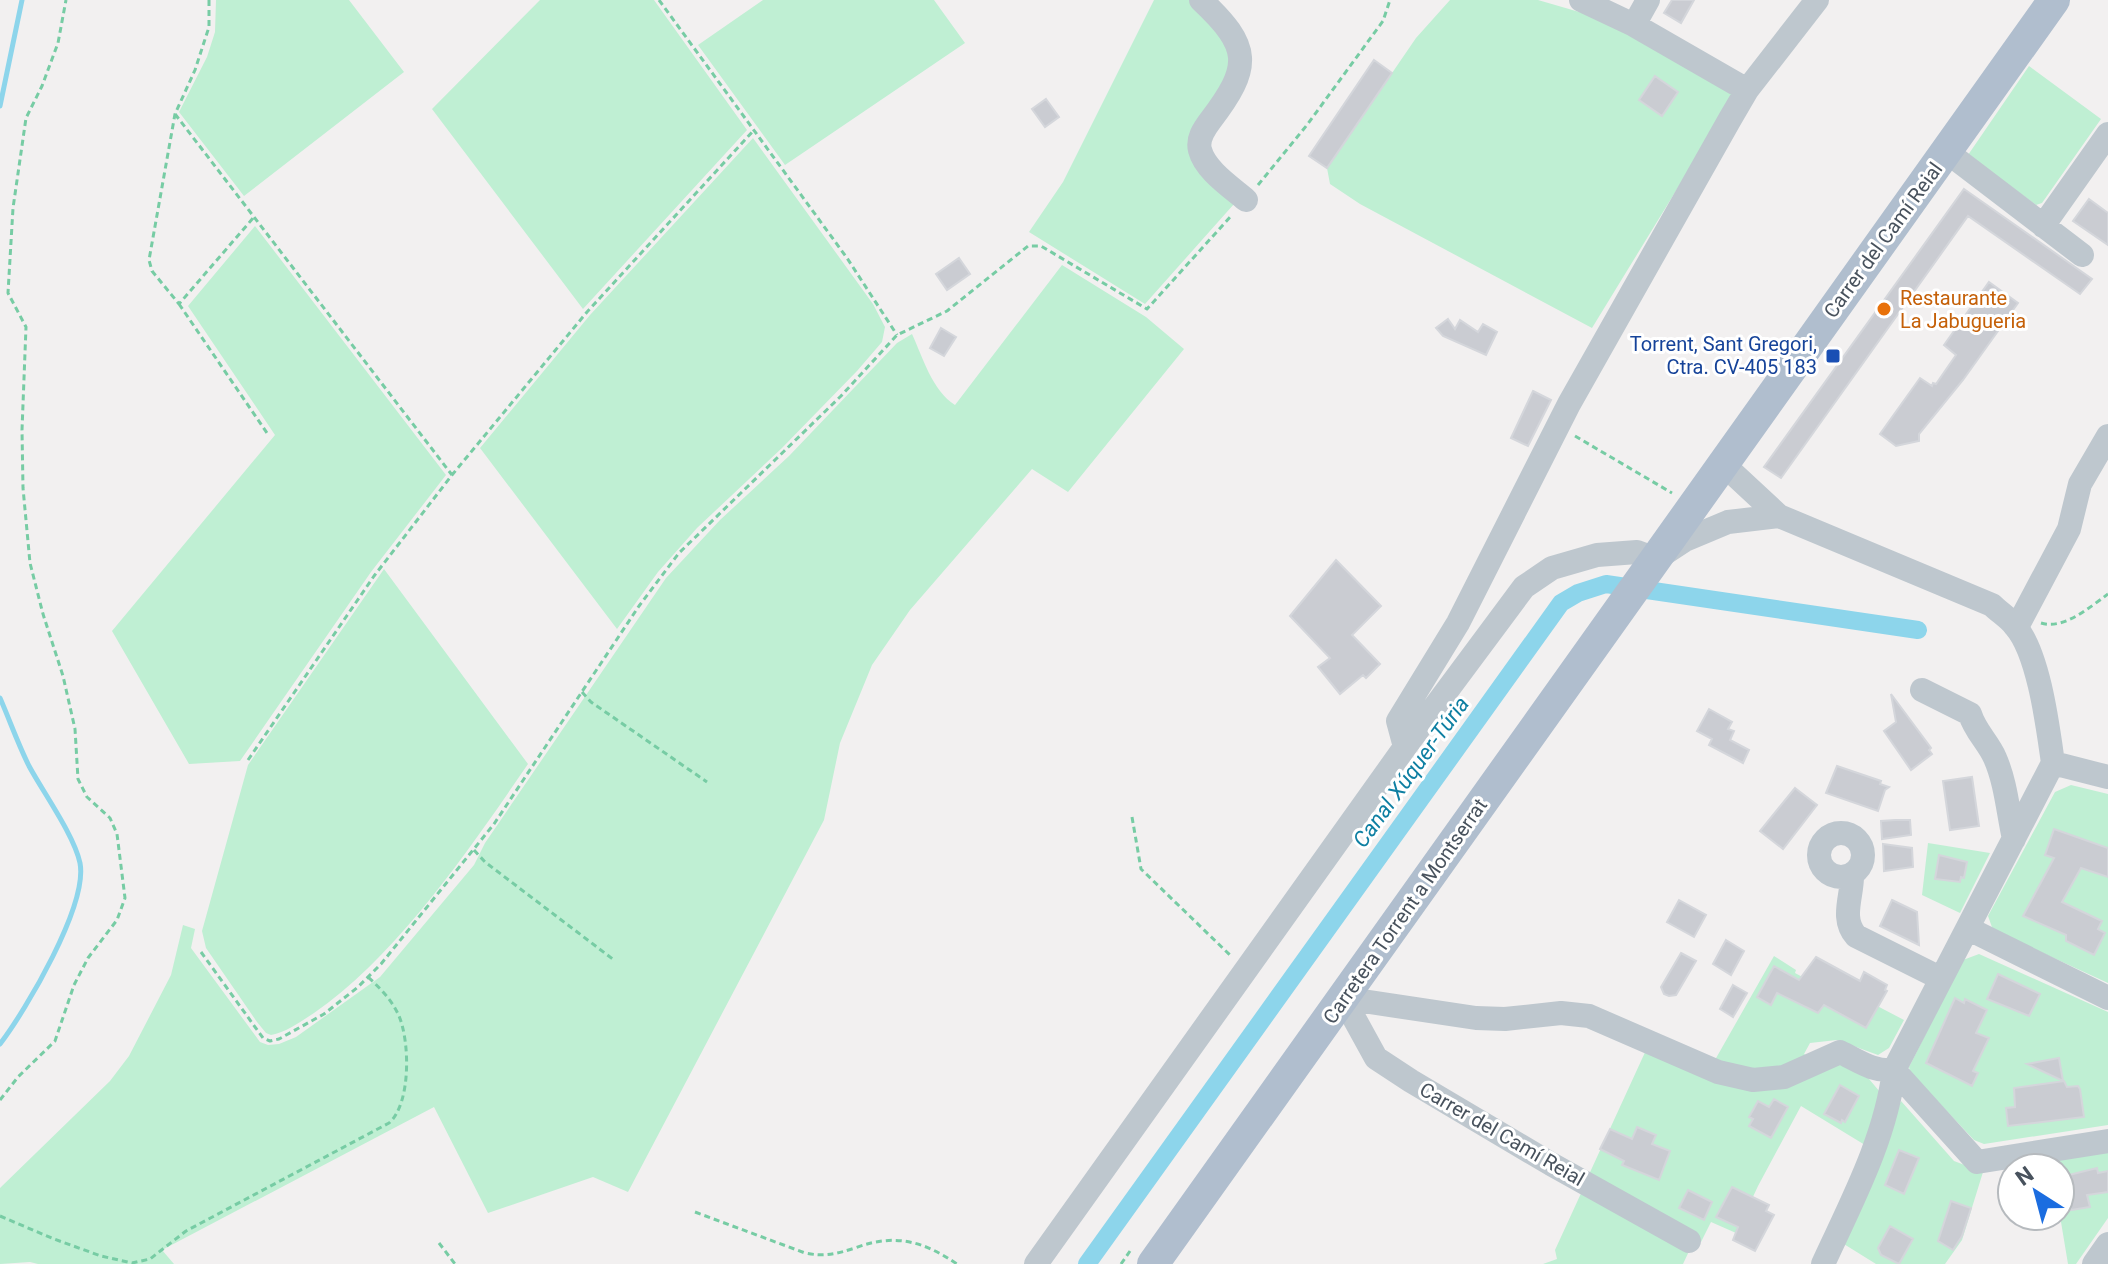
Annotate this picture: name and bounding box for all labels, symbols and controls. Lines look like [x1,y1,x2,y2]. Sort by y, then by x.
street label: Carrer del Camí Reial [1819,158,1947,322]
place label: Restaurante La Jabugueria [1900,286,2026,333]
marker: Restaurante La Jabugueria [1875,300,1893,318]
place label: Torrent, Sant Gregori, Ctra. CV-405 183 [1630,332,1817,379]
marker: Torrent, Sant Gregori, Ctra. CV-405 183 [1824,347,1842,365]
water label: Canal Xúquer-Túria [1348,692,1474,852]
street label: Carretera Torrent a Montserrat [1318,794,1492,1028]
street label: Carrer del Camí Reial [1415,1077,1589,1191]
north arrow [1996,1152,2076,1232]
text: N [2011,1162,2038,1191]

